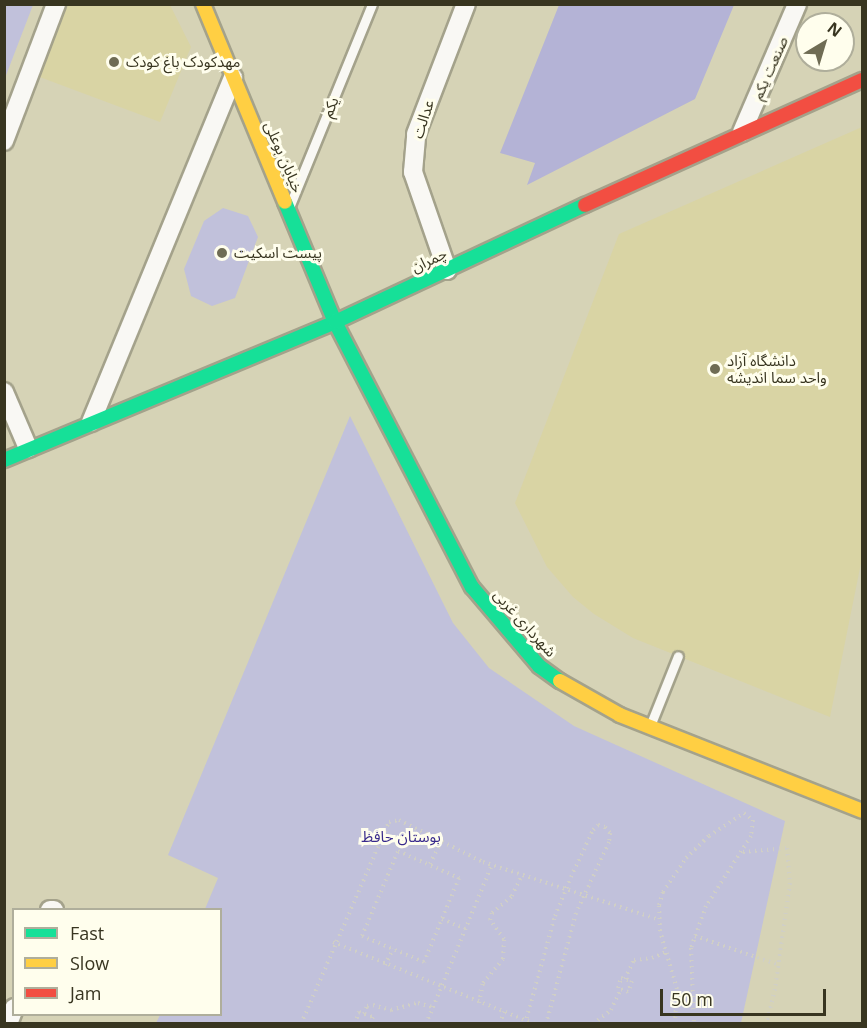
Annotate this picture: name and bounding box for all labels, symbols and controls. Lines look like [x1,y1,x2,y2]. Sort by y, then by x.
north arrow [795,12,855,72]
text: N [823,17,847,42]
street label: صنعت یکم [748,34,792,102]
place label: مهدکودک باغ کودک [126,53,240,71]
marker: مهدکودک باغ کودک [107,55,121,69]
street label: یکم [318,94,342,120]
street label: عدالت [408,97,438,141]
street label: خیابان بوعلی [261,119,307,195]
place label: پیست اسکیت [234,244,322,262]
street label: چمران [408,244,450,276]
marker: پیست اسکیت [215,246,229,260]
place label: دانشگاه آزاد واحد سما اندیشه [727,351,827,386]
marker: دانشگاه آزاد واحد سما اندیشه [708,362,722,376]
street label: شهرداری غربی [490,586,560,660]
park label: بوستان حافظ [361,828,441,846]
legend [12,908,222,1016]
text: Fast [70,921,104,945]
text: Slow [70,951,109,975]
scale bar [663,977,830,1015]
text: Jam [70,981,102,1005]
text: 50 m [671,987,713,1011]

